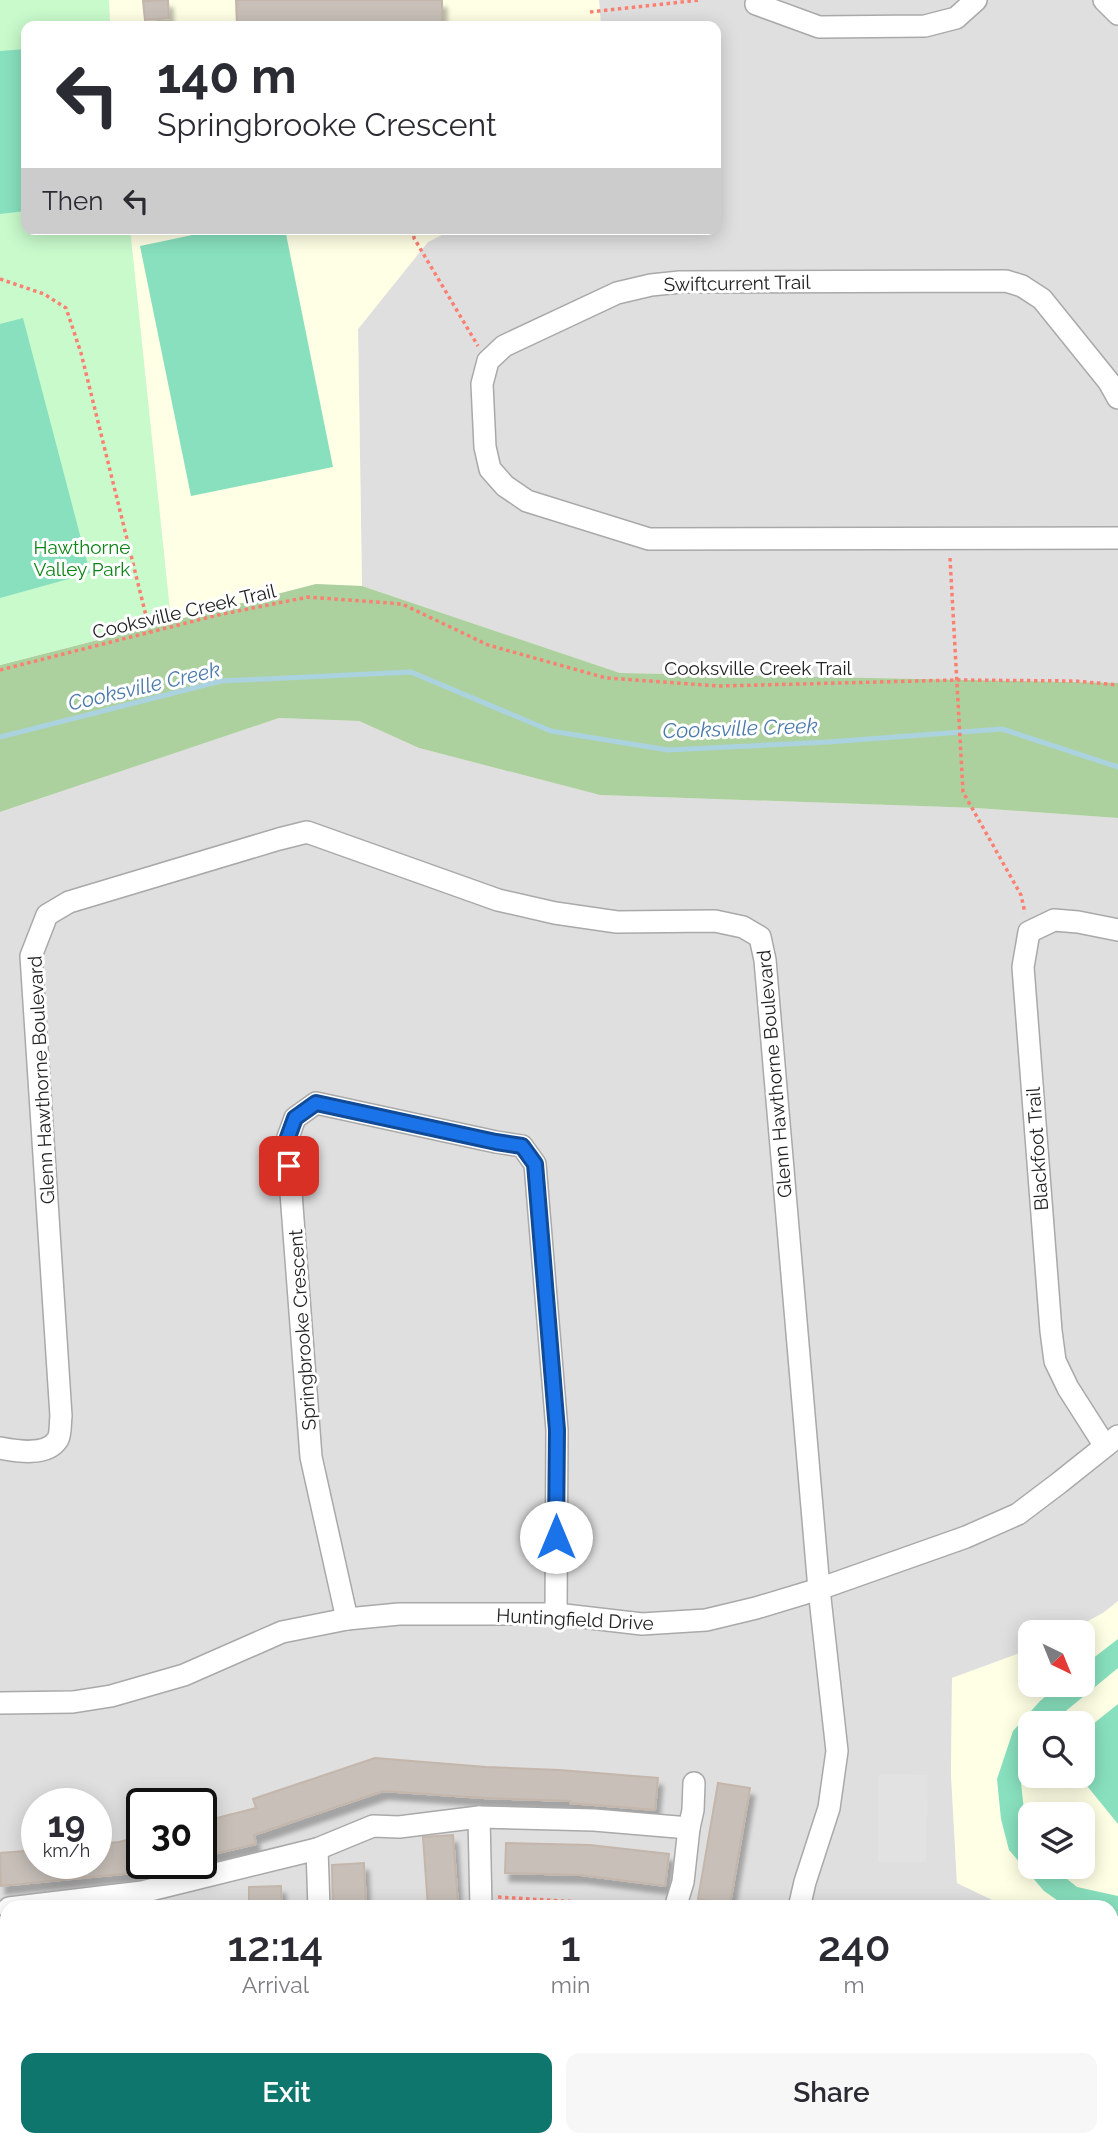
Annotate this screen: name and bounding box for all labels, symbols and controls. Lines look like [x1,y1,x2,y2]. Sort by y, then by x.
text: 140 m [157,47,297,104]
icon: left [42,49,133,140]
text: Springbrooke Crescent [157,106,497,143]
icon: left [117,182,155,220]
text: Then [42,186,103,216]
street label: Swiftcurrent Trail [663,271,812,295]
park label: Hawthorne Valley Park [33,536,131,580]
street label: Cooksville Creek Trail [90,579,279,643]
water label: Cooksville Creek [65,656,223,716]
street label: Cooksville Creek Trail [664,657,853,679]
water label: Cooksville Creek [662,713,818,743]
street label: Glenn Hawthorne Boulevard [752,949,796,1199]
street label: Glenn Hawthorne Boulevard [24,955,58,1205]
street label: Blackfoot Trail [1022,1086,1052,1212]
pin [259,1136,319,1196]
icon: arrive [270,1147,308,1185]
street label: Springbrooke Crescent [284,1228,320,1431]
position arrow [519,1500,593,1574]
street label: Huntingfield Drive [496,1604,654,1634]
north arrow [1018,1620,1096,1698]
map controls [1018,1620,1095,1879]
button: search [1018,1711,1095,1788]
speed limit sign: 30 [126,1788,217,1879]
button: layers [1018,1802,1095,1879]
text: 19 [48,1804,85,1845]
text: km/h [43,1840,90,1861]
text: 12:14 [228,1922,323,1971]
text: 1 [561,1922,580,1971]
text: 240 [818,1922,890,1971]
text: Arrival [242,1971,309,1998]
text: min [551,1971,590,1998]
text: m [844,1971,865,1998]
button: Exit [21,2053,552,2133]
button: Share [566,2053,1097,2133]

